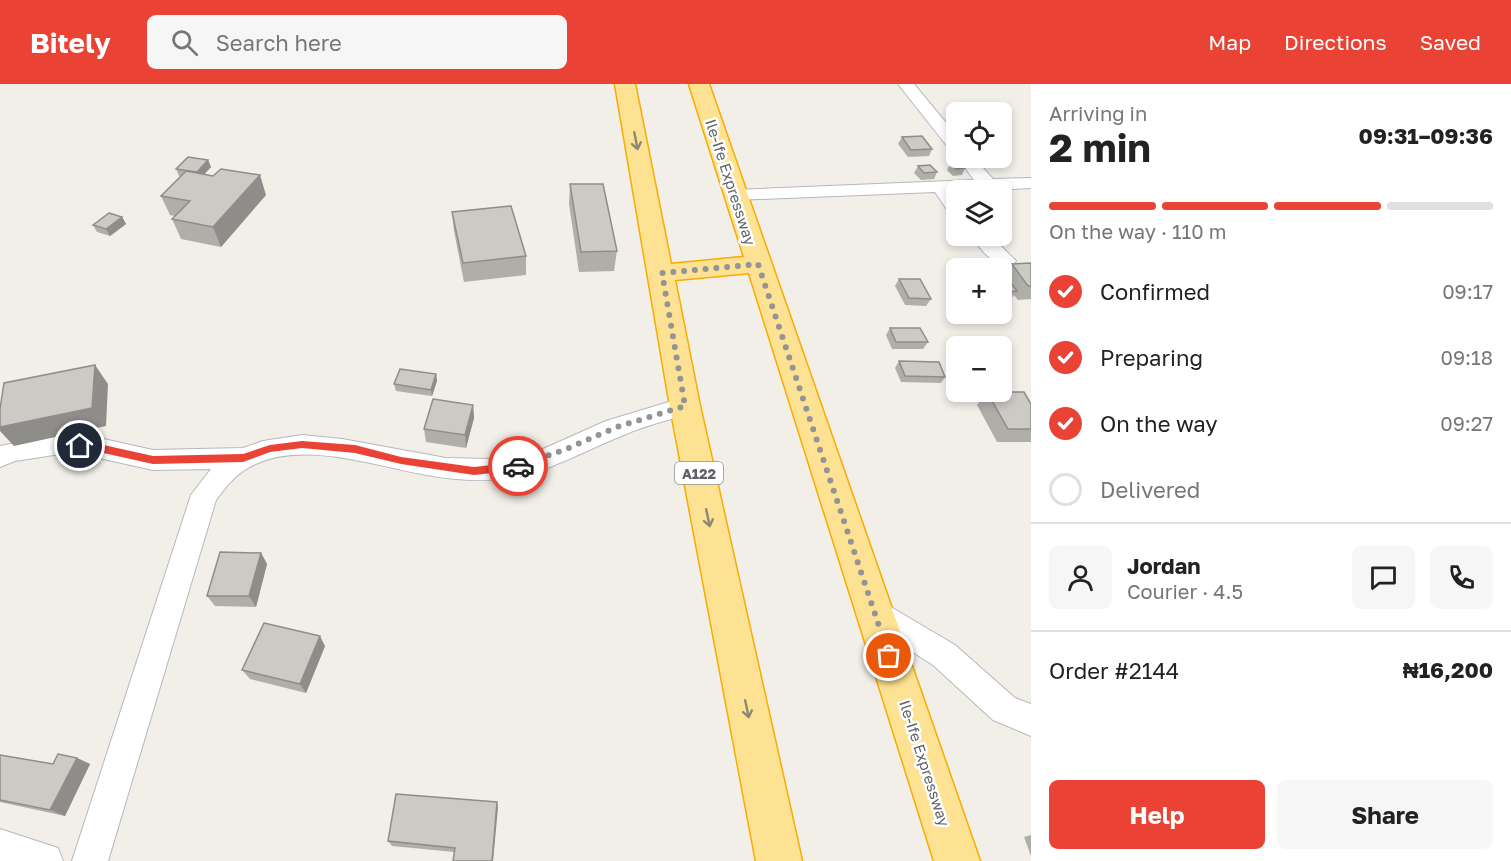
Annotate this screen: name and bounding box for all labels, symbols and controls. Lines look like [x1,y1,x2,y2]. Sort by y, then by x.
search box [147,15,567,69]
text: Bitely [30,26,111,59]
icon: search [168,26,201,59]
text: Search here [216,29,342,56]
text: Map [1208,29,1251,55]
text: Directions [1284,29,1387,55]
text: Saved [1420,29,1481,55]
text: Arriving in [1049,101,1147,125]
map controls [946,102,1012,402]
button: locate [946,102,1012,168]
street label: Ile-Ife Expressway [702,117,760,248]
text: 09:31–09:36 [1359,122,1493,149]
text: 2 min [1049,124,1151,171]
one-way arrow [631,131,642,151]
button: layers [946,180,1012,246]
text: On the way · 110 m [1049,219,1226,243]
button: + [946,258,1012,324]
icon: check [1049,275,1082,308]
text: Confirmed [1100,278,1210,305]
text: 09:17 [1442,279,1493,303]
button: − [946,336,1012,402]
icon: check [1049,341,1082,374]
text: Preparing [1100,344,1203,371]
text: 09:18 [1441,345,1493,369]
icon: check [1049,407,1082,440]
text: On the way [1100,410,1218,437]
text: 09:27 [1440,411,1493,435]
pin [54,420,105,471]
icon: home [63,429,96,462]
courier [488,436,548,496]
icon: car [502,450,535,483]
road number: A122 [675,462,723,484]
text: Delivered [1100,476,1200,503]
one-way arrow [703,508,714,528]
button: person [1049,546,1112,609]
button: chat [1352,546,1415,609]
button: phone [1430,546,1493,609]
text: Jordan [1127,552,1201,579]
text: Courier · 4.5 [1127,579,1243,603]
pin [863,630,914,681]
icon: bag [872,639,905,672]
text: ₦16,200 [1403,656,1493,683]
text: Order #2144 [1049,657,1179,684]
street label: Ile-Ife Expressway [896,698,954,829]
one-way arrow [742,700,754,719]
button: Help [1049,780,1265,849]
button: Share [1277,780,1493,849]

